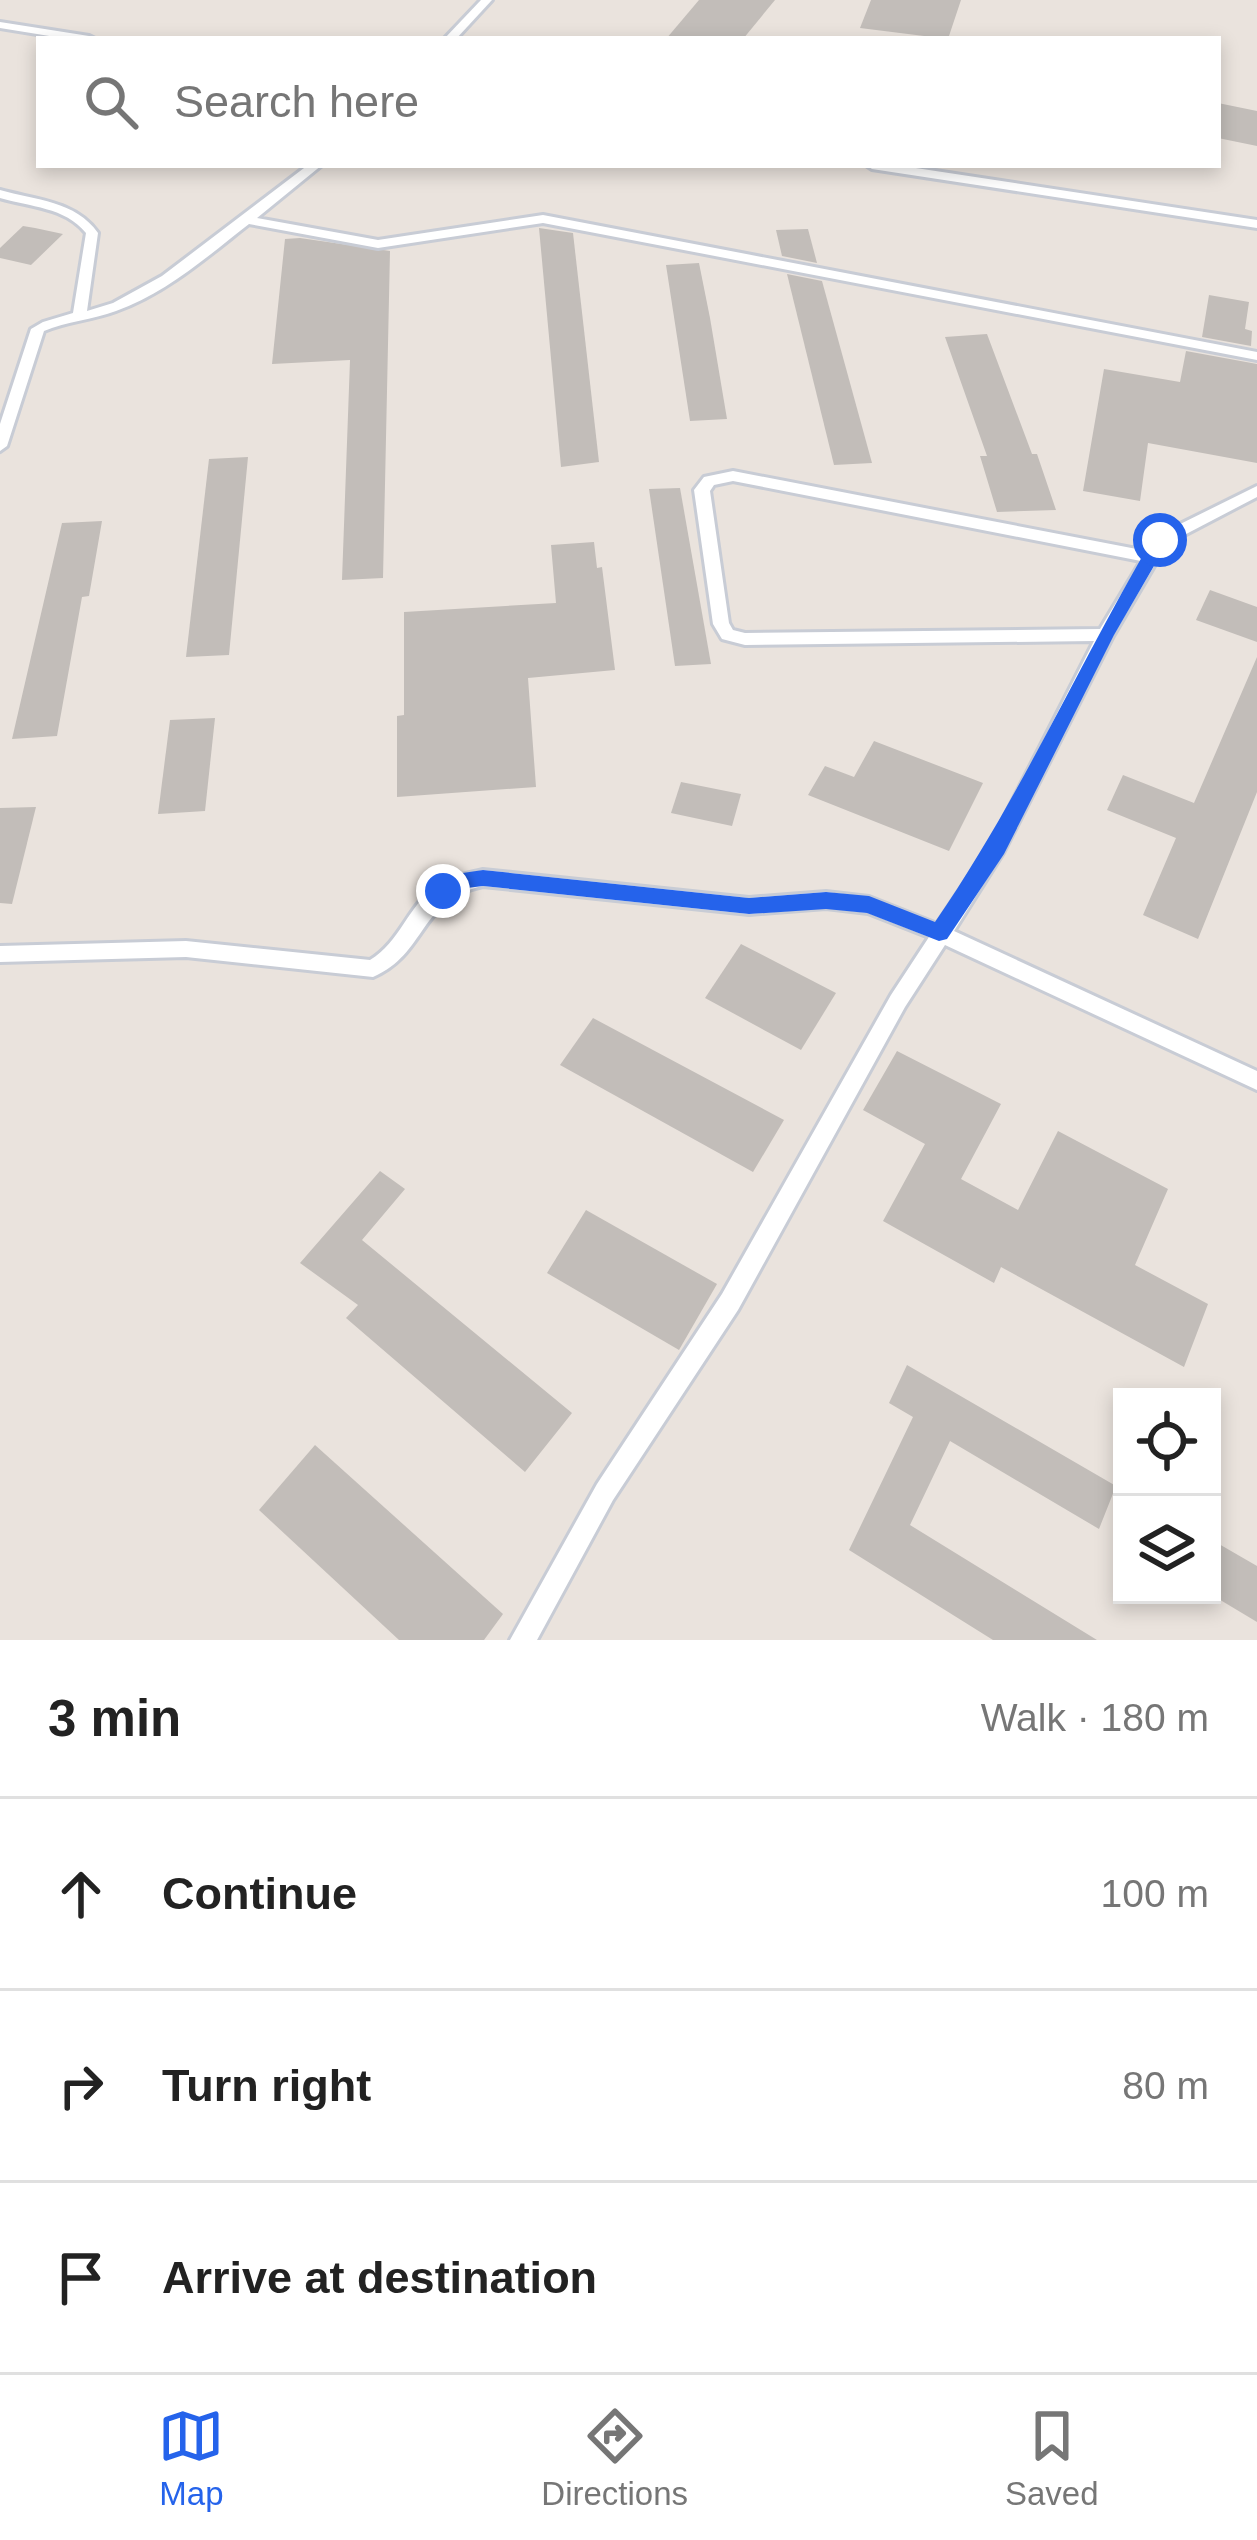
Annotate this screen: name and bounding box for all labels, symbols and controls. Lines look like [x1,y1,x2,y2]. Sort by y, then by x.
search box [36,36,1221,168]
icon: search [78,69,144,135]
text: Search here [174,76,419,127]
route start [1133,513,1187,567]
route end [416,864,470,918]
map controls [1113,1388,1221,1604]
button: locate [1113,1388,1221,1496]
button: layers [1113,1496,1221,1604]
text: 3 min [48,1690,181,1747]
text: Walk · 180 m [981,1696,1209,1739]
icon: ahead [48,1861,114,1927]
text: Continue [162,1868,357,1919]
text: 100 m [1101,1872,1209,1915]
icon: right [48,2053,114,2119]
text: Turn right [162,2060,371,2111]
text: 80 m [1122,2064,1209,2107]
icon: arrive [48,2245,114,2311]
text: Arrive at destination [162,2252,597,2303]
tab: Map [158,2403,224,2513]
tab: Directions [541,2403,688,2513]
tab: Saved [1005,2403,1099,2513]

